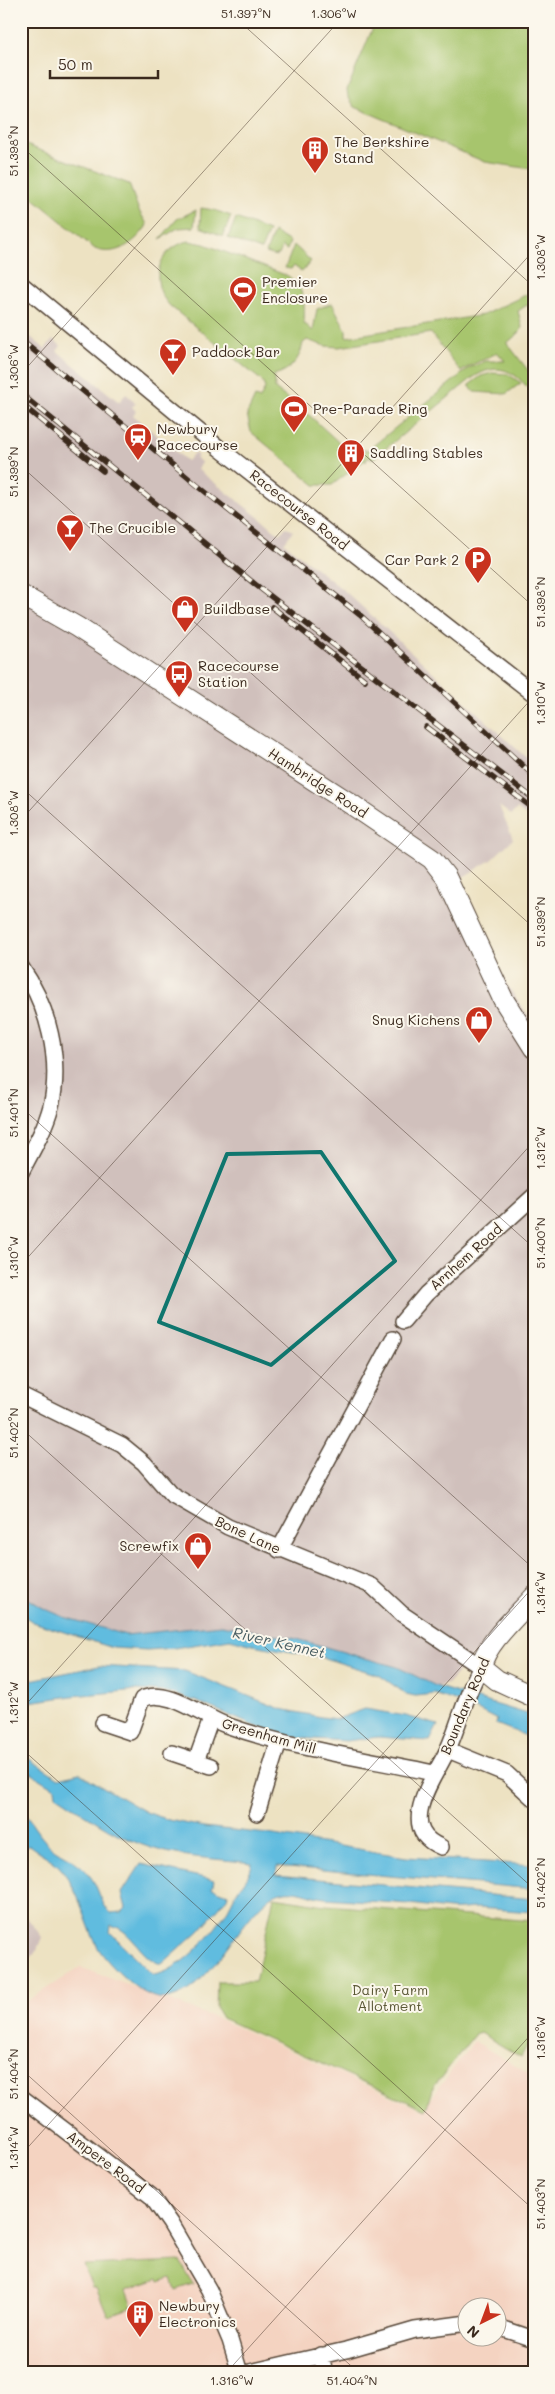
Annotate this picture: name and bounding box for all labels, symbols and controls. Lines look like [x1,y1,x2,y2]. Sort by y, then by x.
text: 51.397°N [221,5,271,21]
text: 1.306°W [311,5,357,21]
scale bar [50,48,158,80]
text: 50 m [58,54,93,74]
text: 51.398°N [5,126,21,176]
place label: The Berkshire Stand [334,132,429,167]
building icon: The Berkshire Stand [300,135,330,174]
text: 1.308°W [532,234,548,280]
place label: Premier Enclosure [262,272,328,307]
sports icon: Premier Enclosure [228,275,258,314]
bar icon: Paddock Bar [158,337,188,376]
place label: Paddock Bar [192,342,280,361]
text: 1.306°W [5,344,21,390]
sports icon: Pre-Parade Ring [279,394,309,433]
place label: Pre-Parade Ring [313,399,427,418]
place label: Newbury Racecourse [157,419,238,454]
station icon: Newbury Racecourse [123,422,153,461]
building icon: Saddling Stables [336,438,366,477]
place label: Saddling Stables [370,443,483,462]
text: 51.399°N [5,447,21,497]
street label: Racecourse Road [246,465,353,554]
bar icon: The Crucible [55,513,85,552]
place label: The Crucible [89,518,176,537]
parking icon: Car Park 2 [463,545,493,584]
place label: Car Park 2 [385,550,459,569]
text: 51.398°N [532,577,548,627]
shop icon: Buildbase [170,594,200,633]
place label: Buildbase [204,599,270,618]
place label: Racecourse Station [198,656,279,691]
bus stop icon: Racecourse Station [164,659,194,698]
text: 1.310°W [532,681,548,725]
street label: Hambridge Road [265,743,372,822]
text: 1.308°W [5,790,21,836]
text: 51.399°N [532,897,548,947]
shop icon: Snug Kichens [464,1005,494,1044]
place label: Snug Kichens [372,1010,460,1029]
text: 51.401°N [5,1088,21,1138]
text: 1.312°W [532,1126,548,1170]
text: 51.400°N [532,1217,548,1269]
street label: Arnhem Road [425,1219,506,1294]
text: 1.310°W [5,1236,21,1280]
text: 51.402°N [5,1408,21,1458]
street label: Bone Lane [212,1511,284,1558]
shop icon: Screwfix [183,1531,213,1570]
place label: Screwfix [119,1536,179,1555]
text: 1.314°W [532,1571,548,1615]
water label: River Kennet [231,1622,328,1662]
street label: Boundary Road [436,1654,494,1757]
text: 1.312°W [5,1681,21,1725]
street label: Greenham Mill [220,1713,318,1758]
text: 51.402°N [532,1858,548,1908]
park label: Dairy Farm Allotment [352,1980,428,2015]
text: 1.316°W [532,2016,548,2060]
text: 51.404°N [5,2049,21,2099]
text: 1.314°W [5,2126,21,2170]
street label: Ampere Road [63,2126,149,2197]
text: 51.403°N [532,2179,548,2229]
place label: Newbury Electronics [159,2296,236,2331]
north arrow [458,2296,508,2346]
building icon: Newbury Electronics [125,2299,155,2338]
text: N [463,2321,483,2343]
text: 1.316°W [210,2372,254,2388]
text: 51.404°N [327,2372,377,2388]

